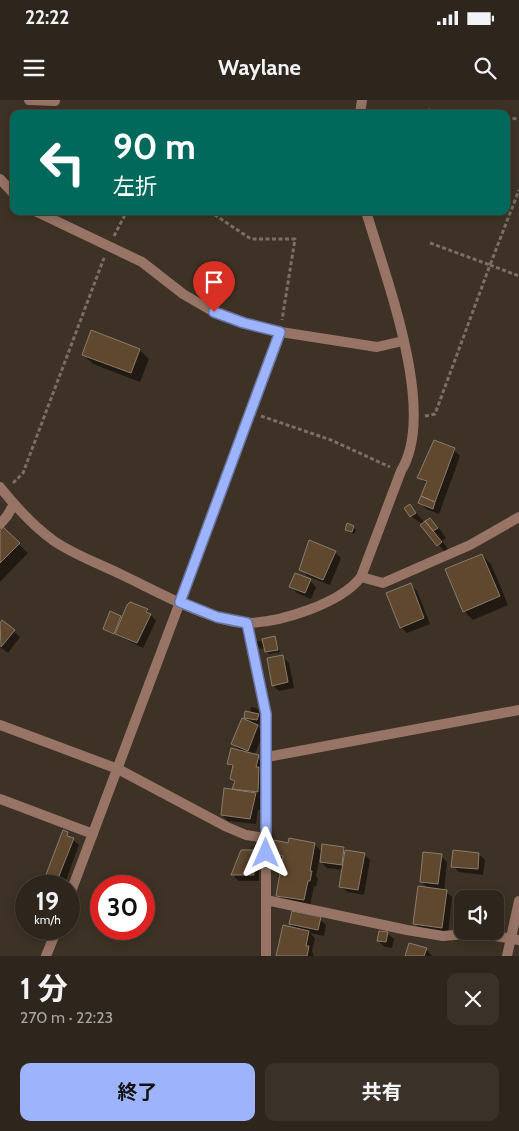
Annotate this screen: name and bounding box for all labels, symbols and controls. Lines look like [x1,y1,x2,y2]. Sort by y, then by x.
text: 22:22 [25,6,69,29]
icon: menu [20,54,48,82]
text: Waylane [218,54,301,81]
icon: search [471,54,499,82]
text: 90 m [113,125,196,168]
icon: left [30,130,95,195]
text: 左折 [113,173,157,200]
pin [193,261,235,312]
icon: arrive [200,268,228,296]
position arrow [239,826,291,878]
speed limit sign: 30 [90,875,155,940]
text: 19 [36,886,59,916]
map controls [454,890,504,940]
button: sound [454,890,504,940]
text: km/h [34,912,61,927]
text: 1 分 [20,970,68,1007]
button: close [447,973,499,1025]
text: 270 m · 22:23 [20,1008,113,1027]
button: 終了 [20,1063,255,1121]
button: 共有 [265,1063,499,1121]

